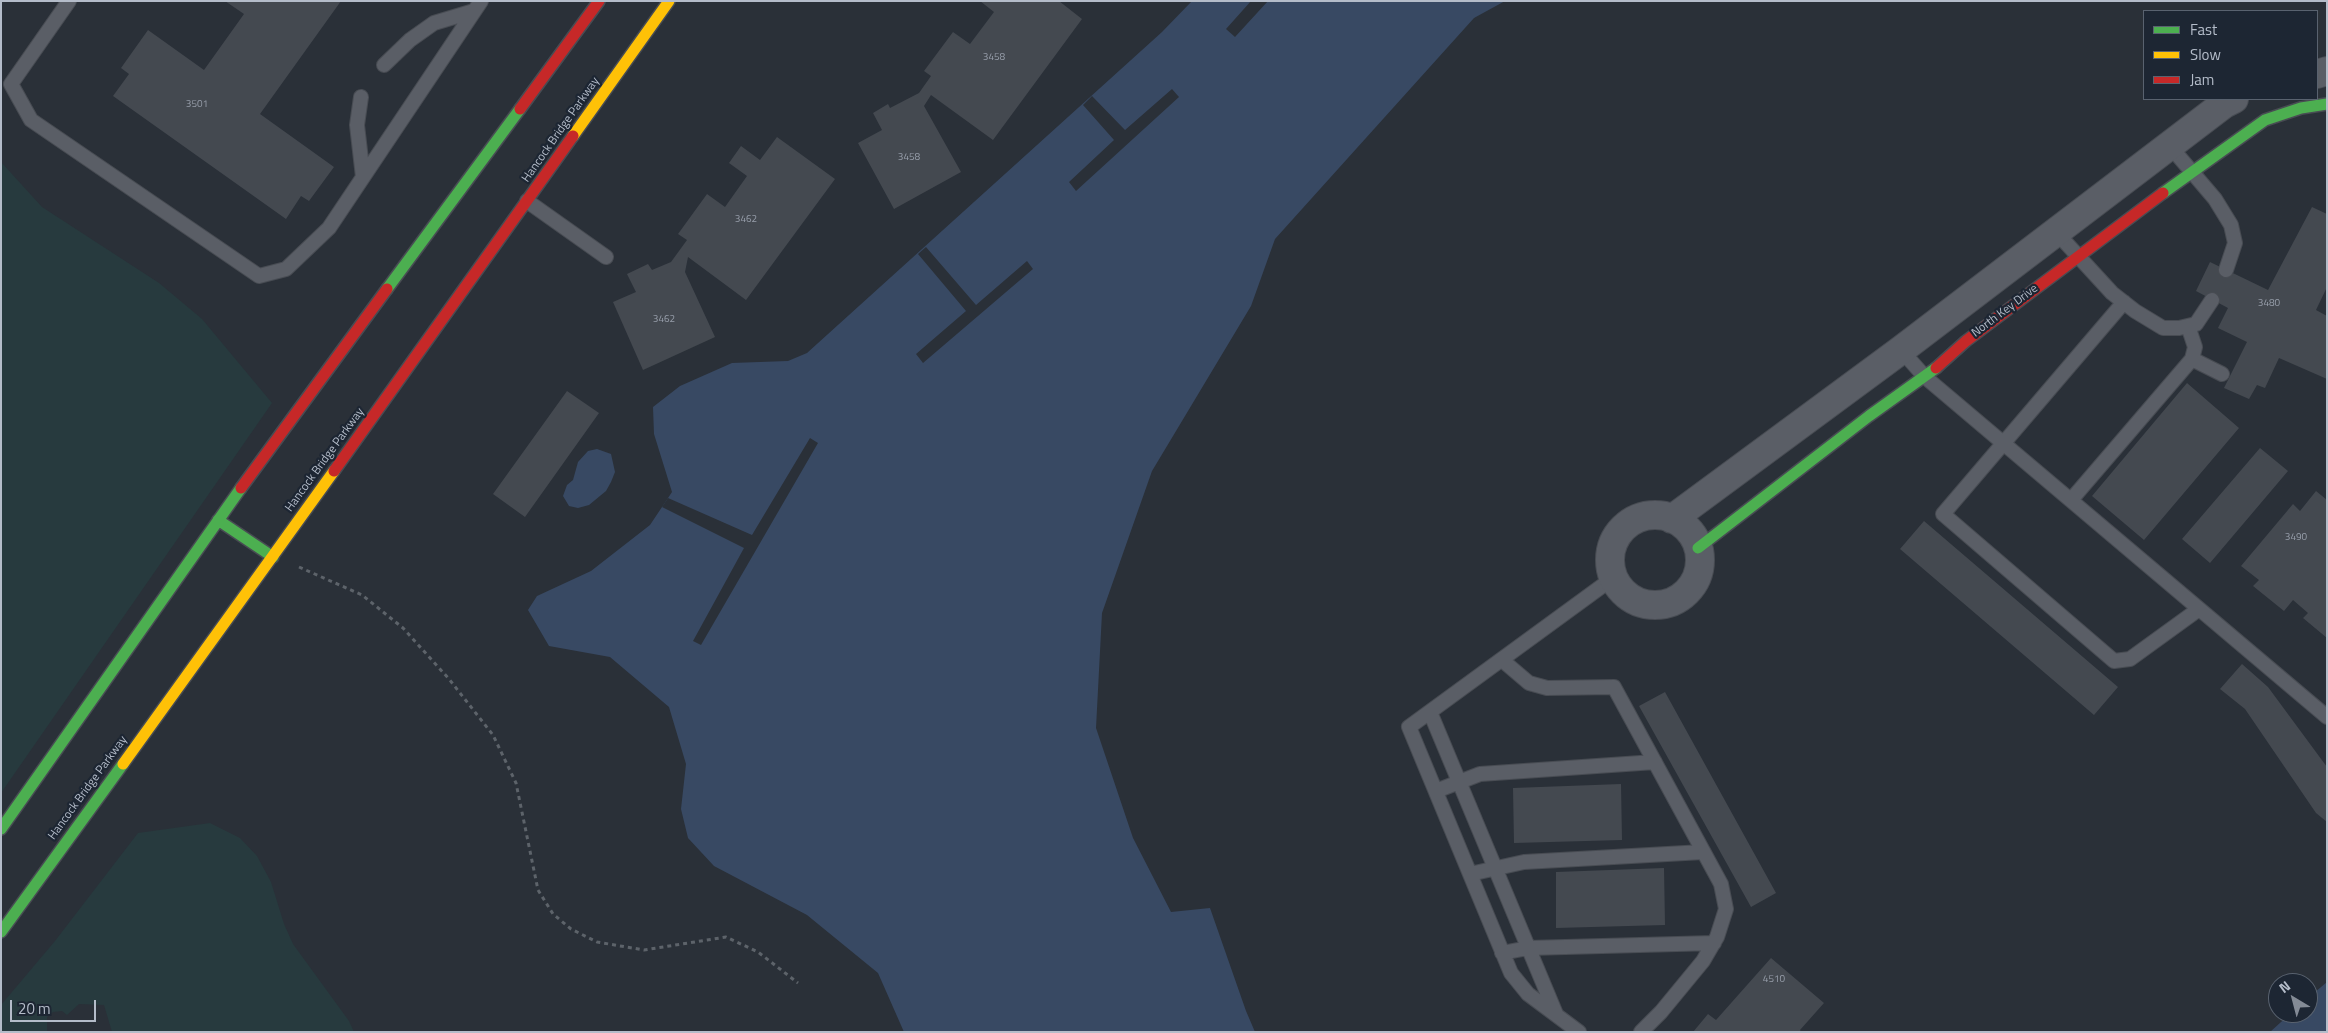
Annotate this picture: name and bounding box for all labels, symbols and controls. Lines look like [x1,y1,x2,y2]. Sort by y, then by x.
legend [2143,10,2318,100]
text: Fast [2190,18,2217,41]
text: Slow [2190,43,2221,66]
house number: 3458 [983,52,1005,64]
text: Jam [2190,68,2214,91]
street label: Hancock Bridge Parkway [519,75,603,185]
house number: 3501 [186,99,208,111]
house number: 3458 [898,152,920,164]
house number: 3462 [735,214,757,226]
street label: North Key Drive [1969,281,2041,341]
house number: 3480 [2258,298,2280,310]
house number: 3462 [653,314,675,326]
street label: Hancock Bridge Parkway [282,405,368,515]
house number: 3490 [2285,532,2307,544]
street label: Hancock Bridge Parkway [45,733,131,843]
north arrow [2268,973,2318,1023]
house number: 4510 [1763,974,1785,986]
text: N [2274,975,2294,998]
scale bar [12,990,99,1022]
text: 20 m [18,997,51,1020]

